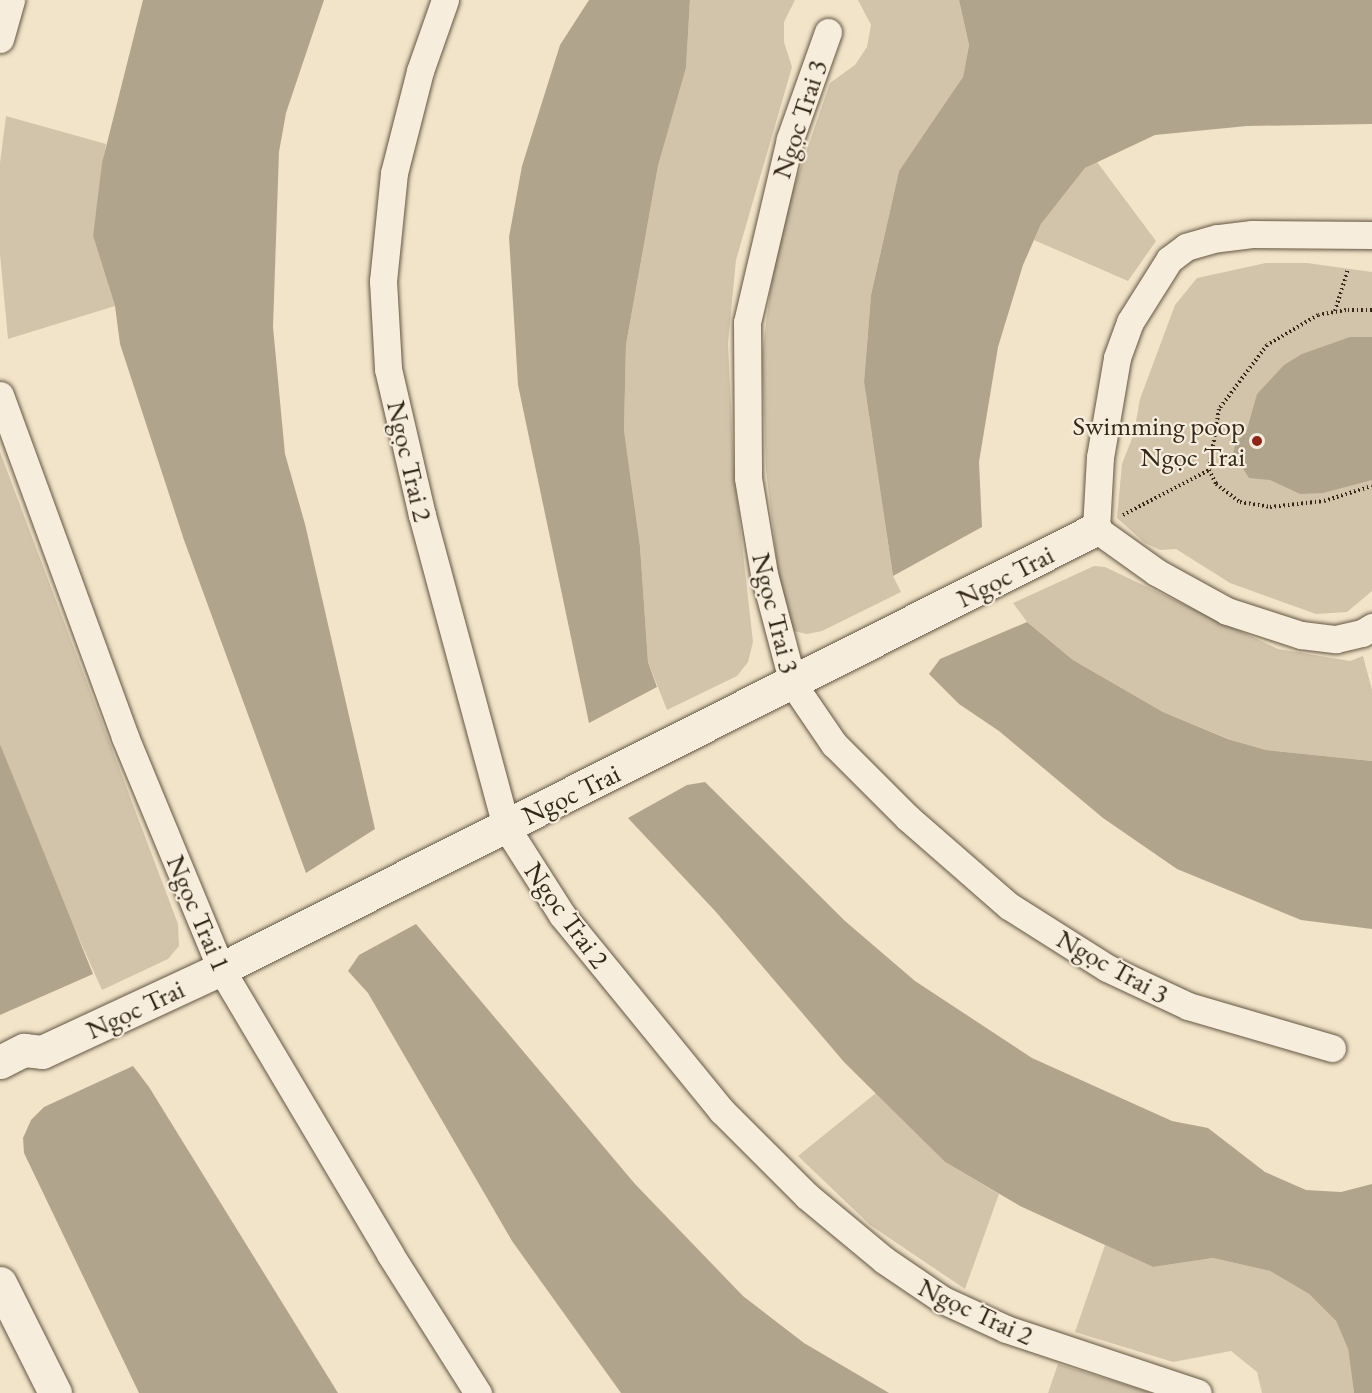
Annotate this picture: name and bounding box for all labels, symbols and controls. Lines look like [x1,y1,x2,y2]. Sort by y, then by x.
street label: Ngọc Trai 3 [765,55,833,183]
street label: Ngọc Trai 2 [380,397,440,525]
place label: Swimming poop Ngọc Trai [1073,409,1245,472]
marker: Swimming poop Ngọc Trai [1250,434,1264,448]
street label: Ngọc Trai [951,538,1059,614]
street label: Ngọc Trai 3 [745,549,807,677]
street label: Ngọc Trai [517,756,625,832]
street label: Ngọc Trai 1 [160,850,238,976]
street label: Ngọc Trai 2 [518,856,616,974]
street label: Ngọc Trai 3 [1051,922,1175,1010]
street label: Ngọc Trai [81,972,189,1046]
street label: Ngọc Trai 2 [913,1270,1039,1352]

